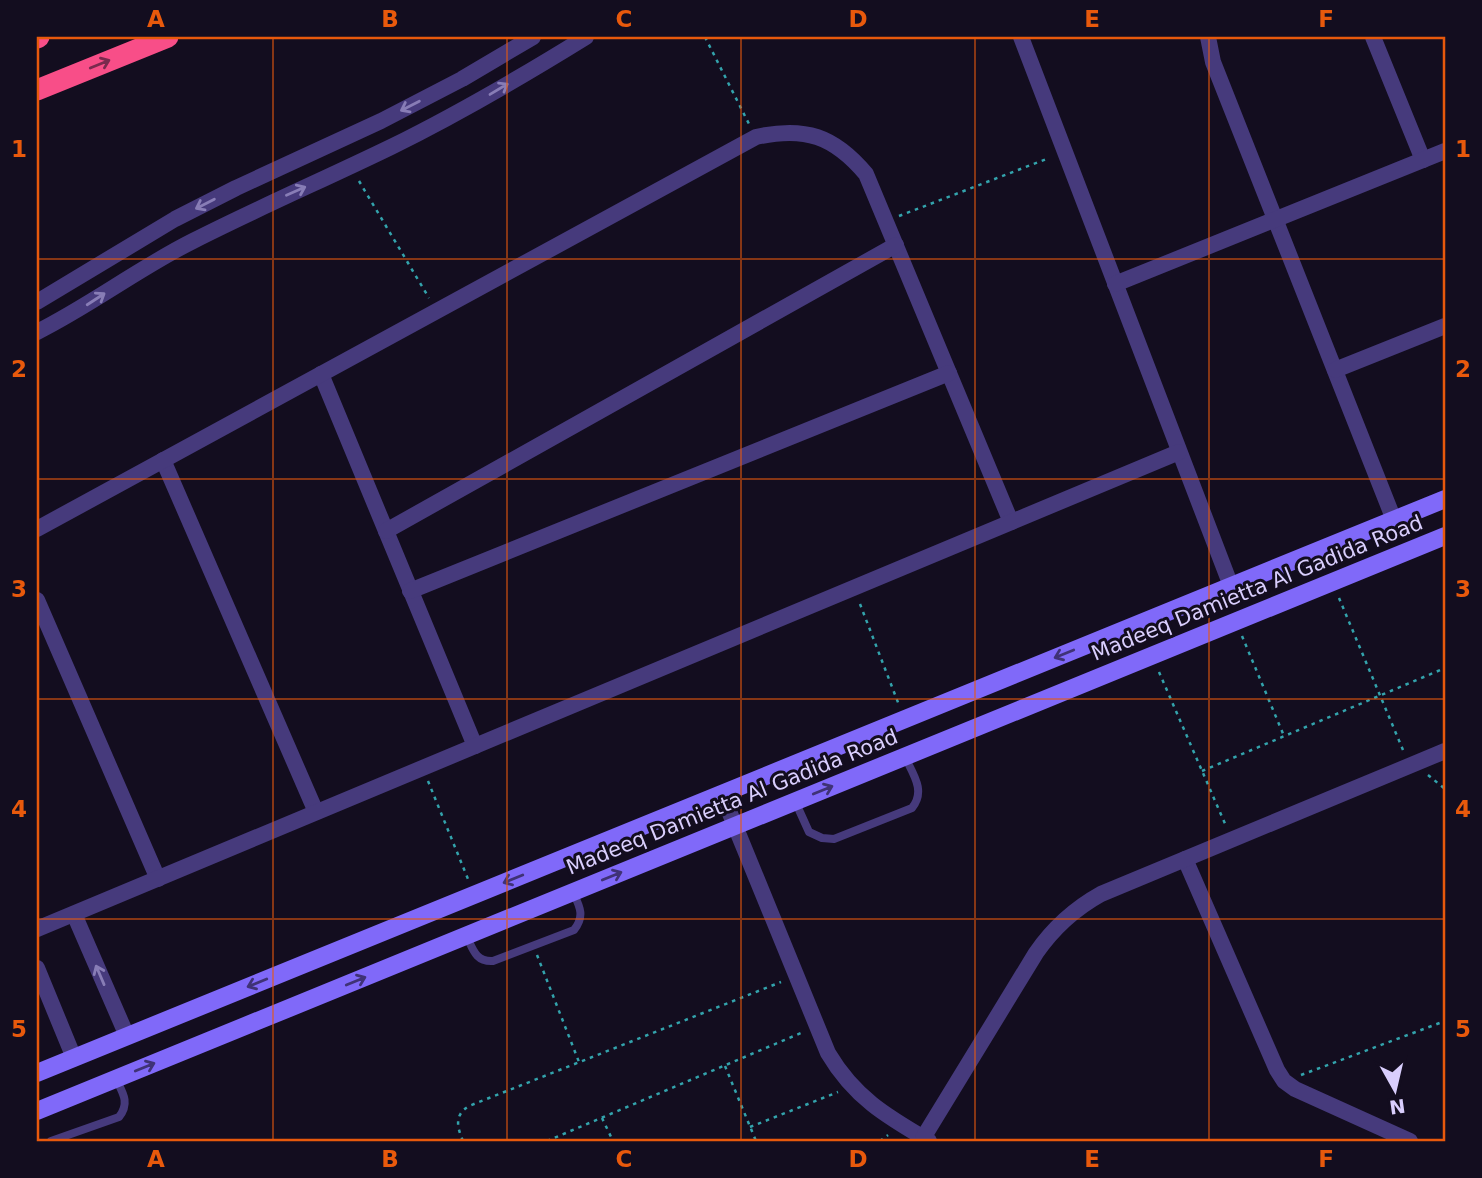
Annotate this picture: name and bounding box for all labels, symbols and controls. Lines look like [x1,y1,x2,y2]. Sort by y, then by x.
text: A [147,6,165,32]
text: B [381,6,399,32]
text: C [616,6,632,32]
text: D [848,6,868,32]
text: E [1084,6,1100,32]
text: F [1318,6,1334,32]
one-way arrow [88,56,110,69]
one-way arrow [489,82,509,96]
one-way arrow [400,100,421,113]
text: 1 [11,136,27,162]
text: 1 [1455,136,1471,162]
one-way arrow [285,184,306,197]
one-way arrow [195,198,216,211]
one-way arrow [86,292,105,306]
text: 2 [11,356,27,382]
text: 2 [1455,356,1471,382]
street label: Madeeq Damietta Al Gadida Road [1088,510,1426,666]
text: 3 [11,576,27,602]
text: 3 [1455,576,1471,602]
one-way arrow [1054,649,1076,662]
street label: Madeeq Damietta Al Gadida Road [563,724,901,880]
one-way arrow [811,783,833,796]
text: 4 [11,796,27,822]
text: 4 [1455,796,1471,822]
one-way arrow [601,869,622,882]
one-way arrow [503,873,525,886]
one-way arrow [93,965,106,986]
one-way arrow [345,973,366,986]
one-way arrow [247,978,269,991]
text: 5 [11,1016,27,1042]
text: 5 [1455,1016,1471,1042]
north arrow [1360,1056,1430,1126]
one-way arrow [134,1059,156,1072]
text: N [1388,1095,1407,1119]
text: A [147,1146,165,1172]
text: B [381,1146,399,1172]
text: C [616,1146,632,1172]
text: D [848,1146,868,1172]
text: E [1084,1146,1100,1172]
text: F [1318,1146,1334,1172]

